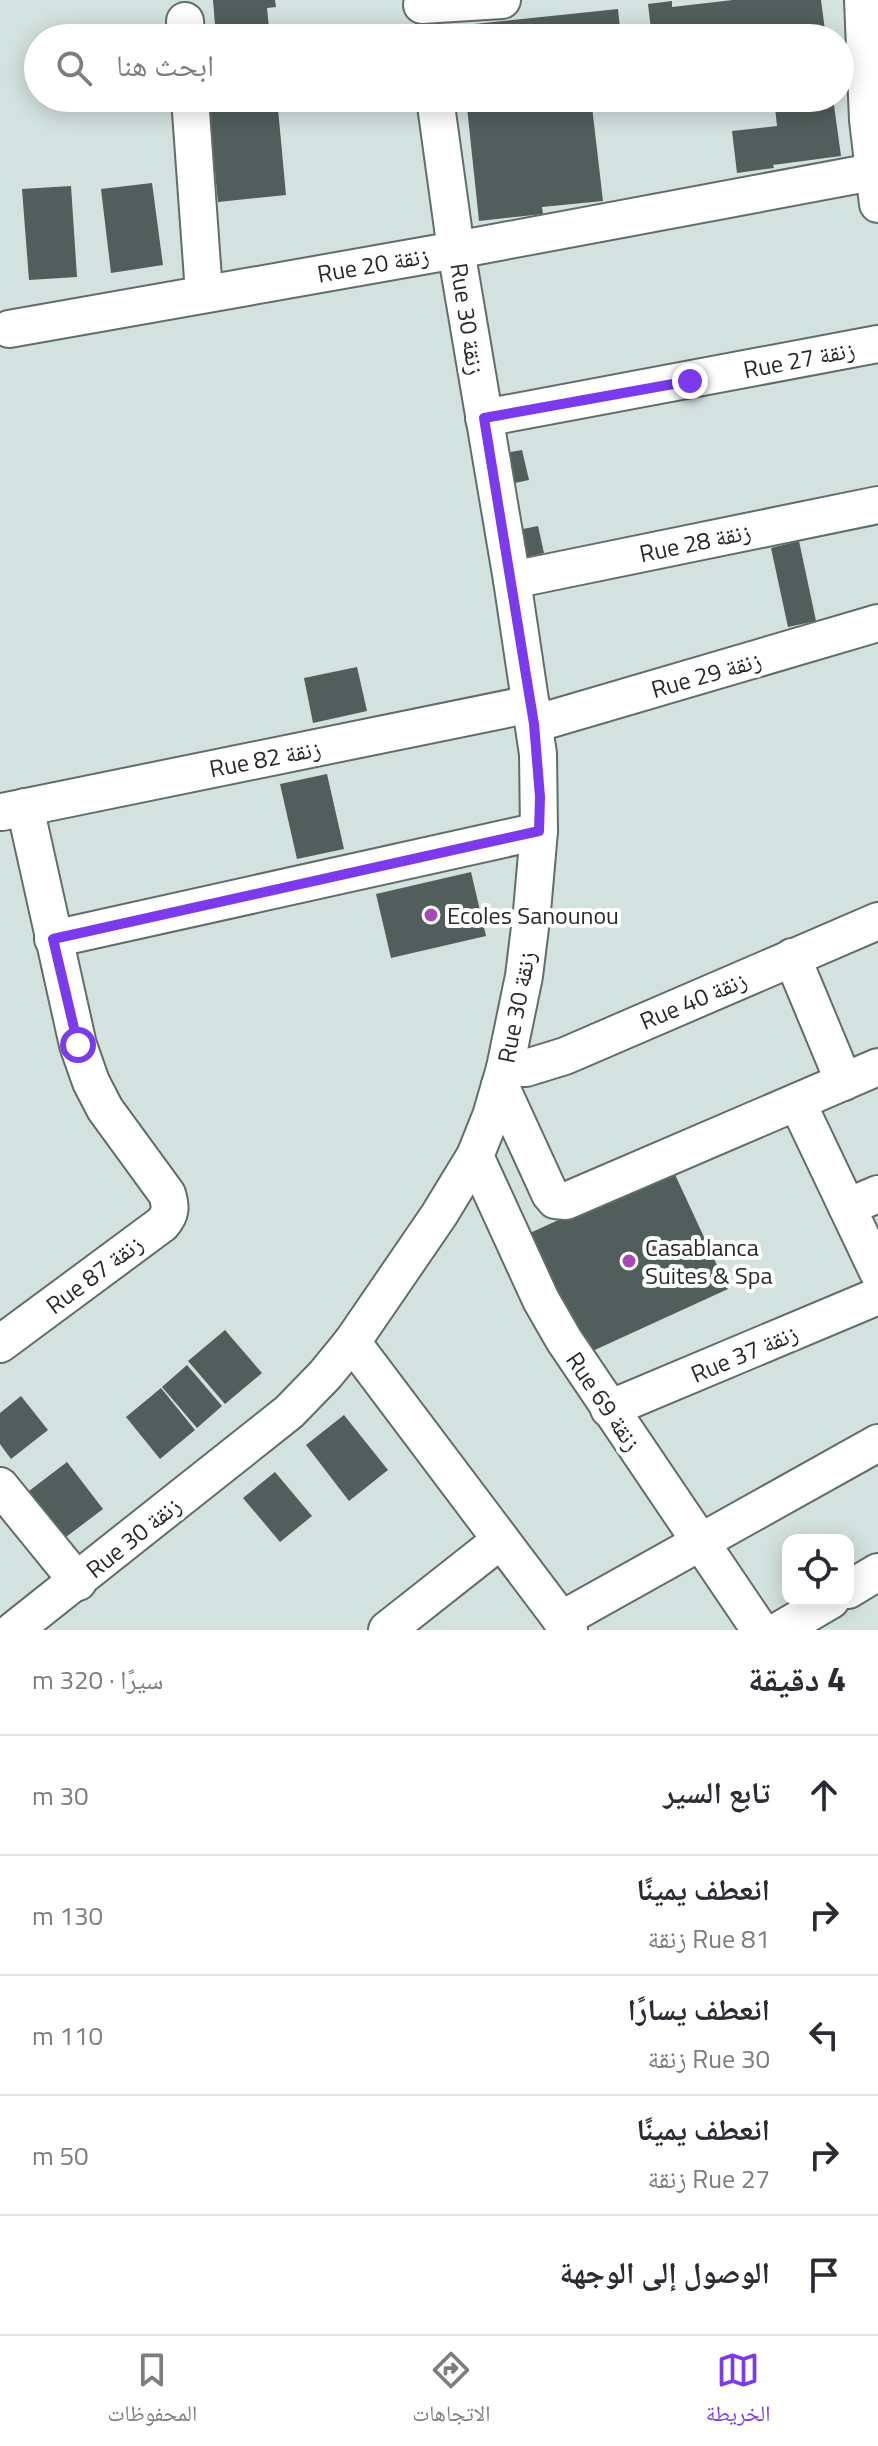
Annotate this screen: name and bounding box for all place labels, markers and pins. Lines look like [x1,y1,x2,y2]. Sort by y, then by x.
place label: Ecoles Sanounou [447,897,619,933]
marker: Ecoles Sanounou [422,906,440,924]
place label: Casablanca Suites & Spa [645,1229,772,1293]
marker: Casablanca Suites & Spa [620,1252,638,1270]

